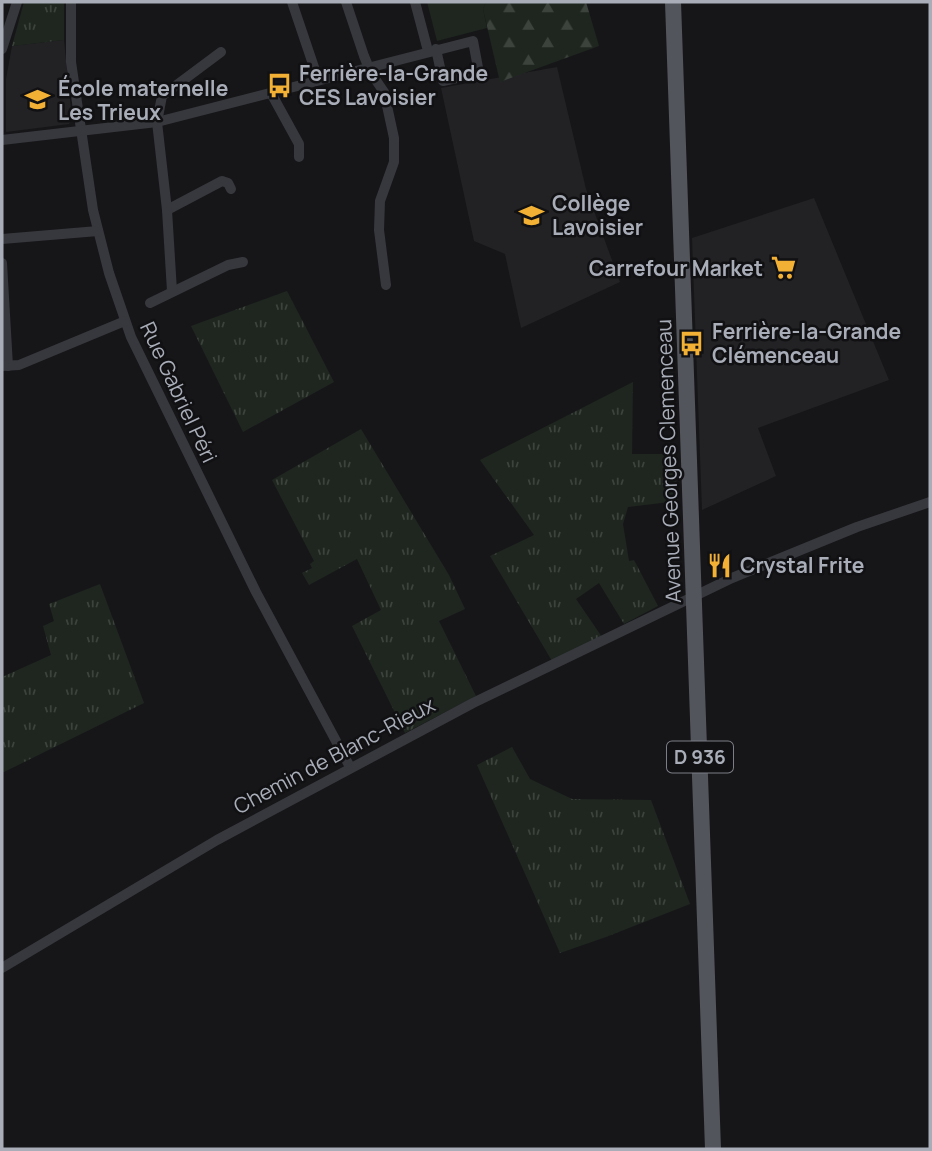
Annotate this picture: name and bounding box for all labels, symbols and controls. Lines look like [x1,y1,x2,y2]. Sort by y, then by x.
place label: Ferrière-la-Grande CES Lavoisier [299,59,488,111]
bus stop icon: Ferrière-la-Grande CES Lavoisier [265,71,293,99]
place label: École maternelle Les Trieux [58,74,228,126]
school or university icon: École maternelle Les Trieux [24,86,52,114]
place label: Collège Lavoisier [552,189,643,241]
school or university icon: Collège Lavoisier [518,201,546,229]
place label: Carrefour Market [589,254,763,282]
supermarket icon: Carrefour Market [769,254,797,282]
street label: Rue Gabriel Péri [134,317,224,467]
place label: Ferrière-la-Grande Clémenceau [712,317,901,369]
street label: Avenue Georges Clemenceau [649,319,687,603]
bus stop icon: Ferrière-la-Grande Clémenceau [678,329,706,357]
restaurant icon: Crystal Frite [706,551,734,579]
place label: Crystal Frite [740,551,864,579]
street label: Chemin de Blanc-Rieux [229,690,439,820]
road number: D 936 [667,742,733,772]

